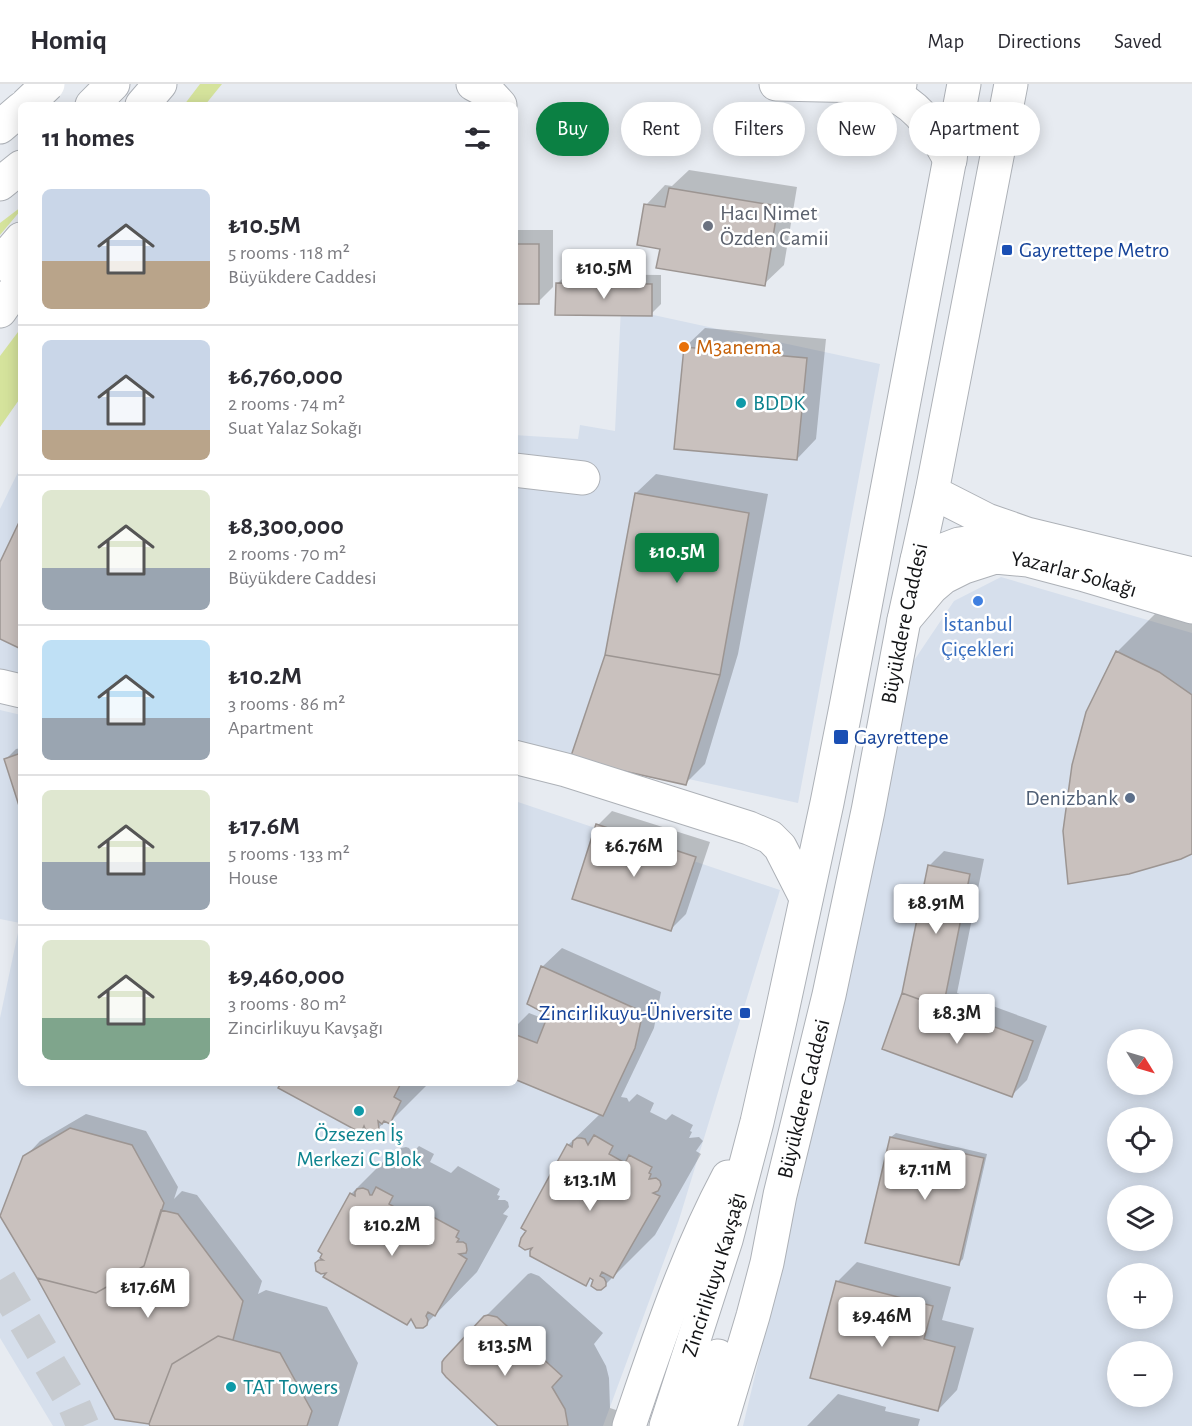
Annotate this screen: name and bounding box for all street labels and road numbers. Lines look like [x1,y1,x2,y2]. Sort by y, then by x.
street label: Büyükdere Caddesi [877,541,932,706]
street label: Yazarlar Sokağı [1010,548,1140,601]
street label: Büyükdere Caddesi [773,1017,834,1181]
street label: Zincirlikuyu Kavşağı [678,1190,749,1359]

